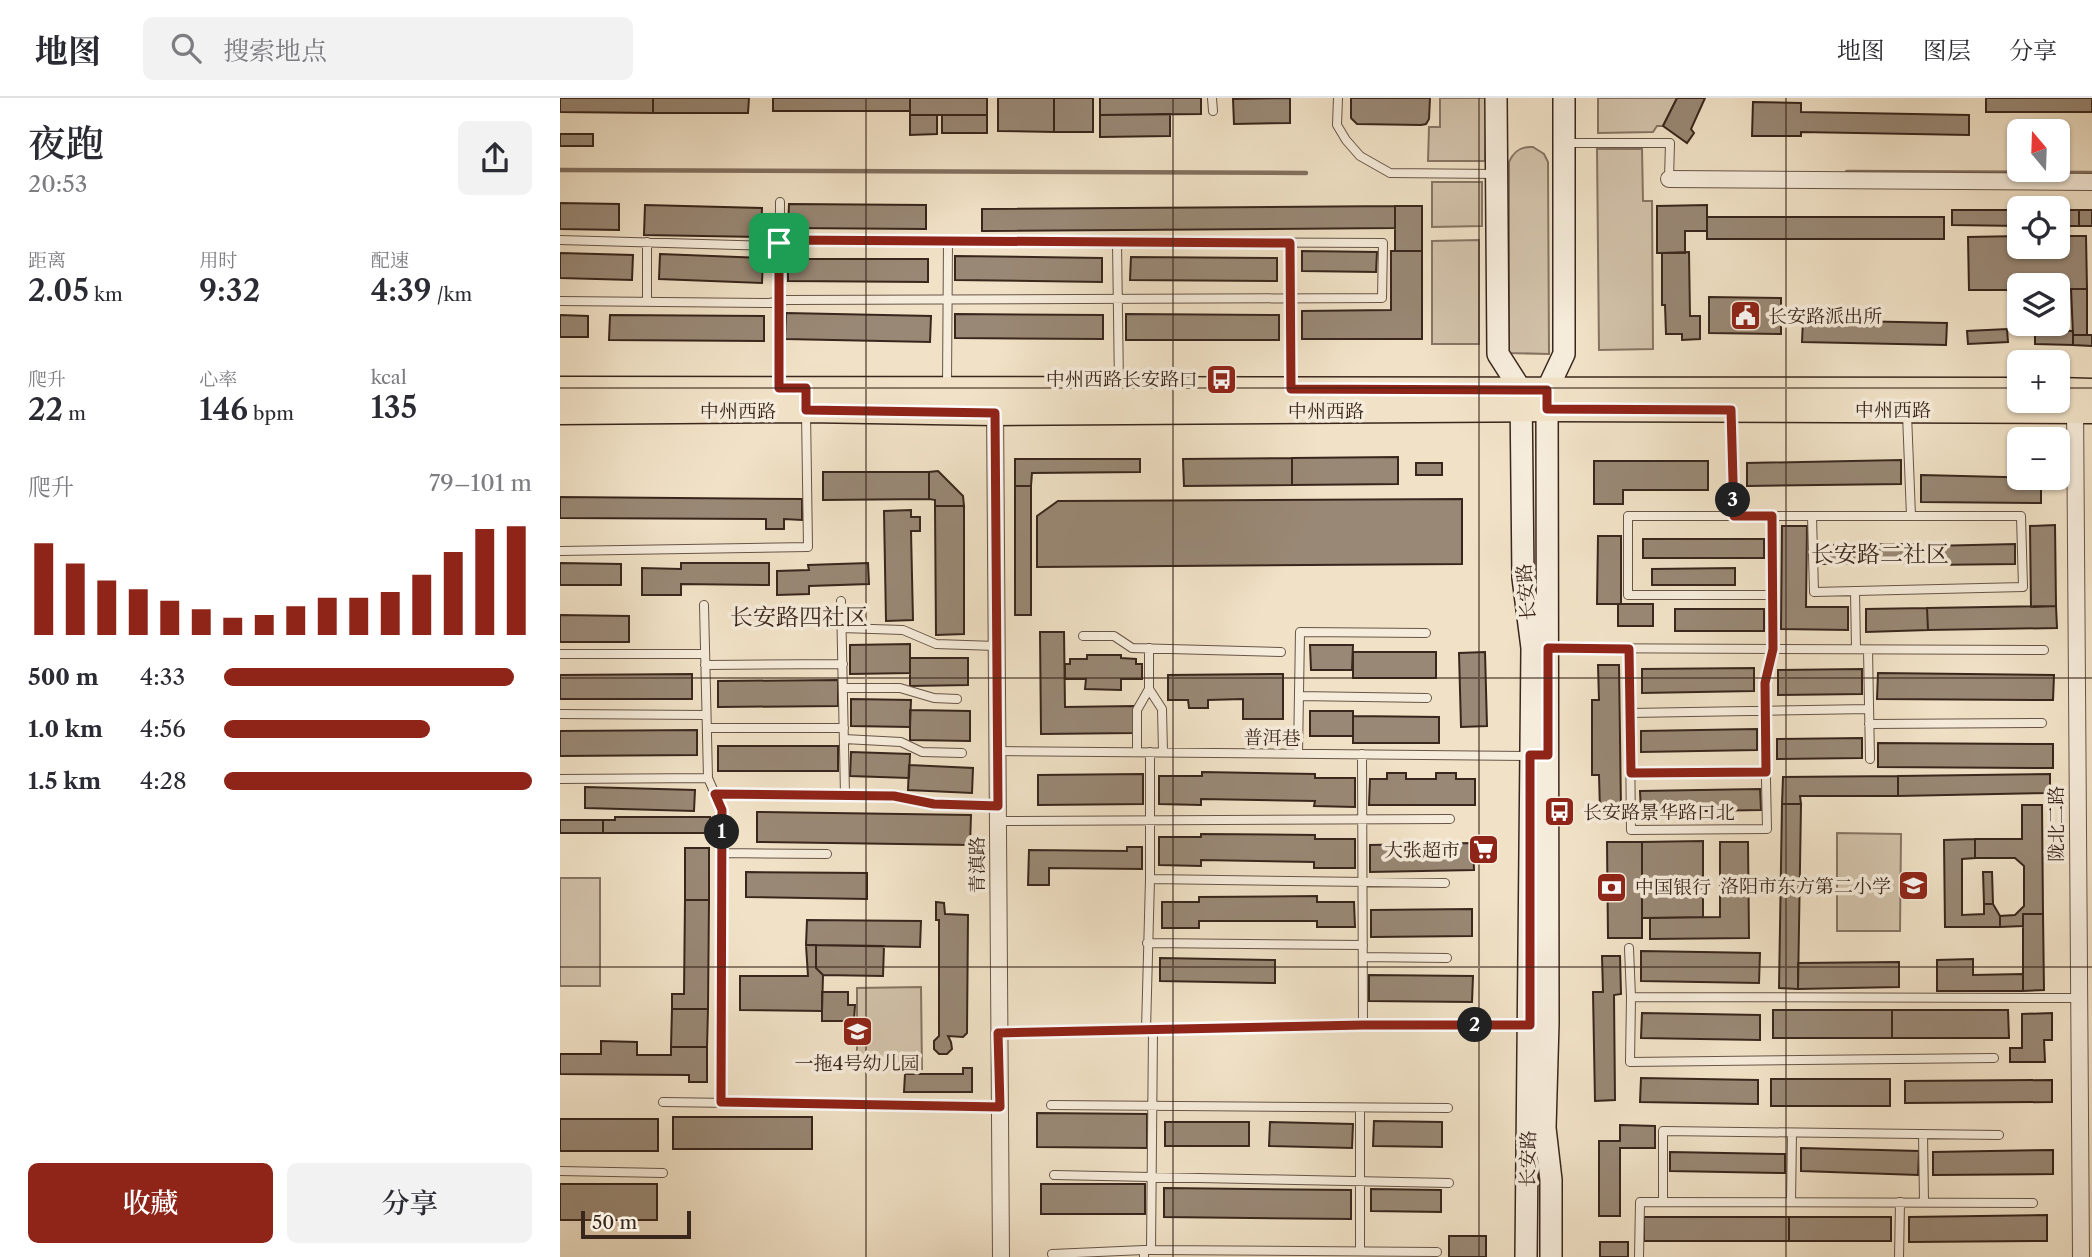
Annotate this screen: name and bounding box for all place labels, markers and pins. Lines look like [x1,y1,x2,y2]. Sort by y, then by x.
pin [749,213,809,273]
public building icon: 长安路派出所 [1728,299,1762,333]
place label: 长安路派出所 [1768,305,1882,328]
bus stop icon: 中州西路长安路口 [1204,362,1238,396]
place label: 中州西路长安路口 [1046,368,1198,391]
pin: 3 [1716,482,1750,518]
bus stop icon: 长安路景华路口北 [1543,795,1577,829]
place label: 长安路景华路口北 [1583,801,1735,824]
pin: 1 [704,814,740,850]
supermarket icon: 大张超市 [1466,833,1500,867]
place label: 大张超市 [1384,839,1460,862]
school or university icon: 洛阳市东方第二小学 [1897,869,1931,903]
bank icon: 中国银行 [1595,870,1629,904]
place label: 洛阳市东方第二小学 [1720,875,1891,898]
place label: 中国银行 [1635,876,1711,899]
pin: 2 [1458,1007,1492,1042]
school or university icon: 一拖4号幼儿园 [840,1015,874,1049]
place label: 一拖4号幼儿园 [795,1052,919,1075]

